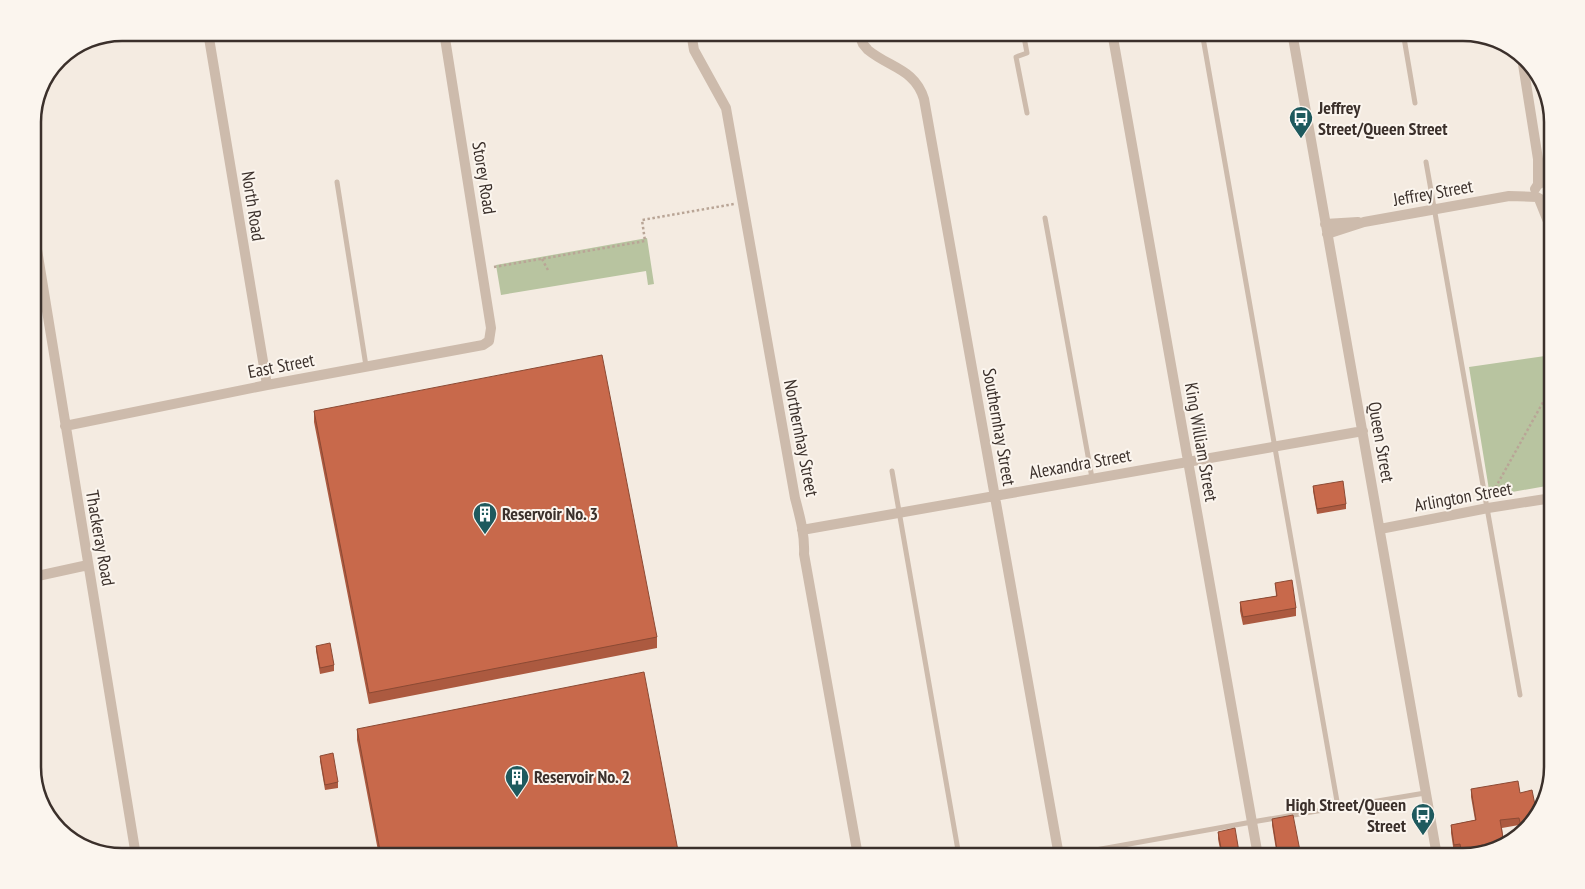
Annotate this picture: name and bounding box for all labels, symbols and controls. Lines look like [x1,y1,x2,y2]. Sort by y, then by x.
place label: Jeffrey Street/Queen Street [1317,96,1448,140]
bus stop icon: Jeffrey Street/Queen Street [1288,105,1314,139]
street label: Storey Road [467,140,502,216]
street label: North Road [237,169,270,242]
street label: Jeffrey Street [1390,174,1475,211]
street label: East Street [246,348,316,383]
street label: Southernhay Street [978,366,1021,487]
street label: Northernhay Street [779,378,824,498]
street label: King William Street [1180,381,1223,503]
street label: Queen Street [1363,400,1400,484]
street label: Alexandra Street [1027,443,1133,484]
street label: Arlington Street [1412,477,1514,516]
street label: Thackeray Road [81,488,120,588]
building icon: Reservoir No. 3 [472,501,498,535]
place label: Reservoir No. 3 [502,502,598,525]
building icon: Reservoir No. 2 [504,764,530,798]
place label: Reservoir No. 2 [534,765,630,788]
place label: High Street/Queen Street [1286,793,1407,837]
bus stop icon: High Street/Queen Street [1410,802,1436,836]

